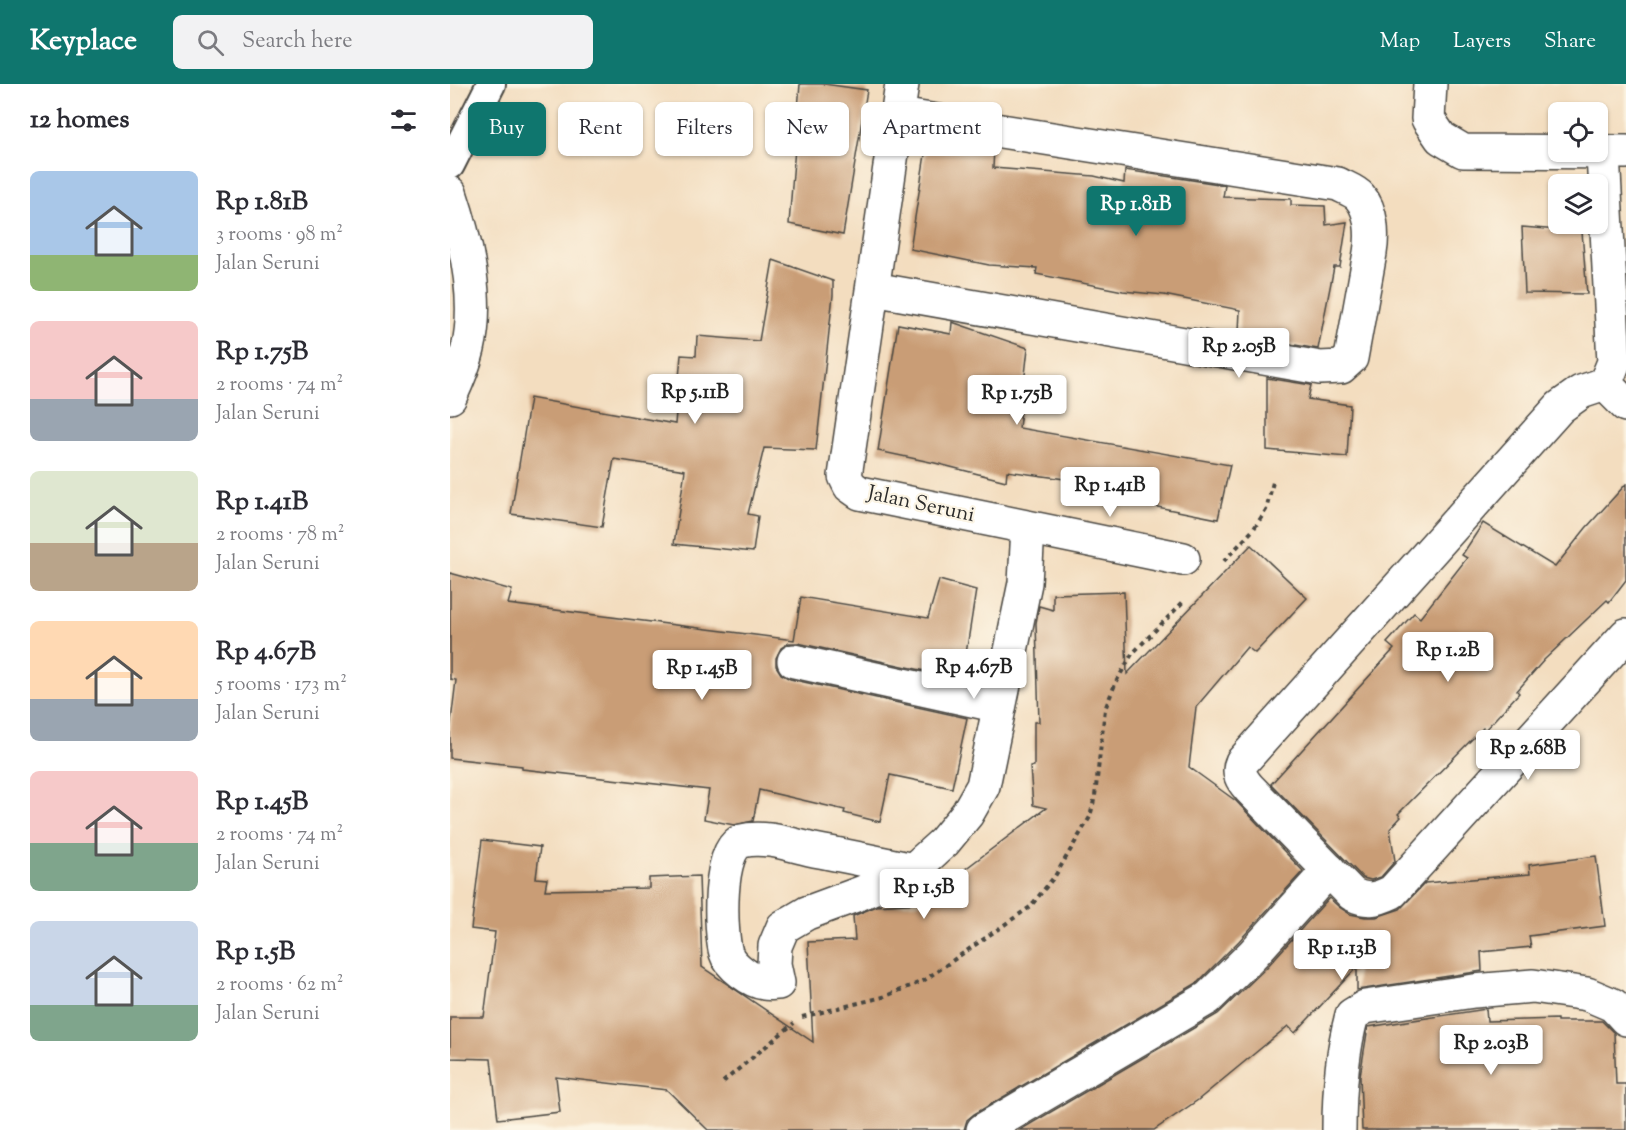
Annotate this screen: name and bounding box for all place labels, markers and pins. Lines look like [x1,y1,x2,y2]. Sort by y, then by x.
pin: Rp 1.81B [1074,186,1198,237]
pin: Rp 2.05B [1177,328,1301,379]
pin: Rp 5.11B [633,374,757,425]
pin: Rp 1.75B [955,375,1079,426]
pin: Rp 1.41B [1048,467,1172,518]
pin: Rp 1.2B [1393,632,1503,683]
pin: Rp 4.67B [912,649,1036,700]
pin: Rp 1.45B [640,650,764,701]
pin: Rp 2.68B [1466,730,1590,781]
pin: Rp 1.5B [869,869,979,920]
pin: Rp 1.13B [1280,930,1404,981]
pin: Rp 2.03B [1429,1025,1553,1076]

